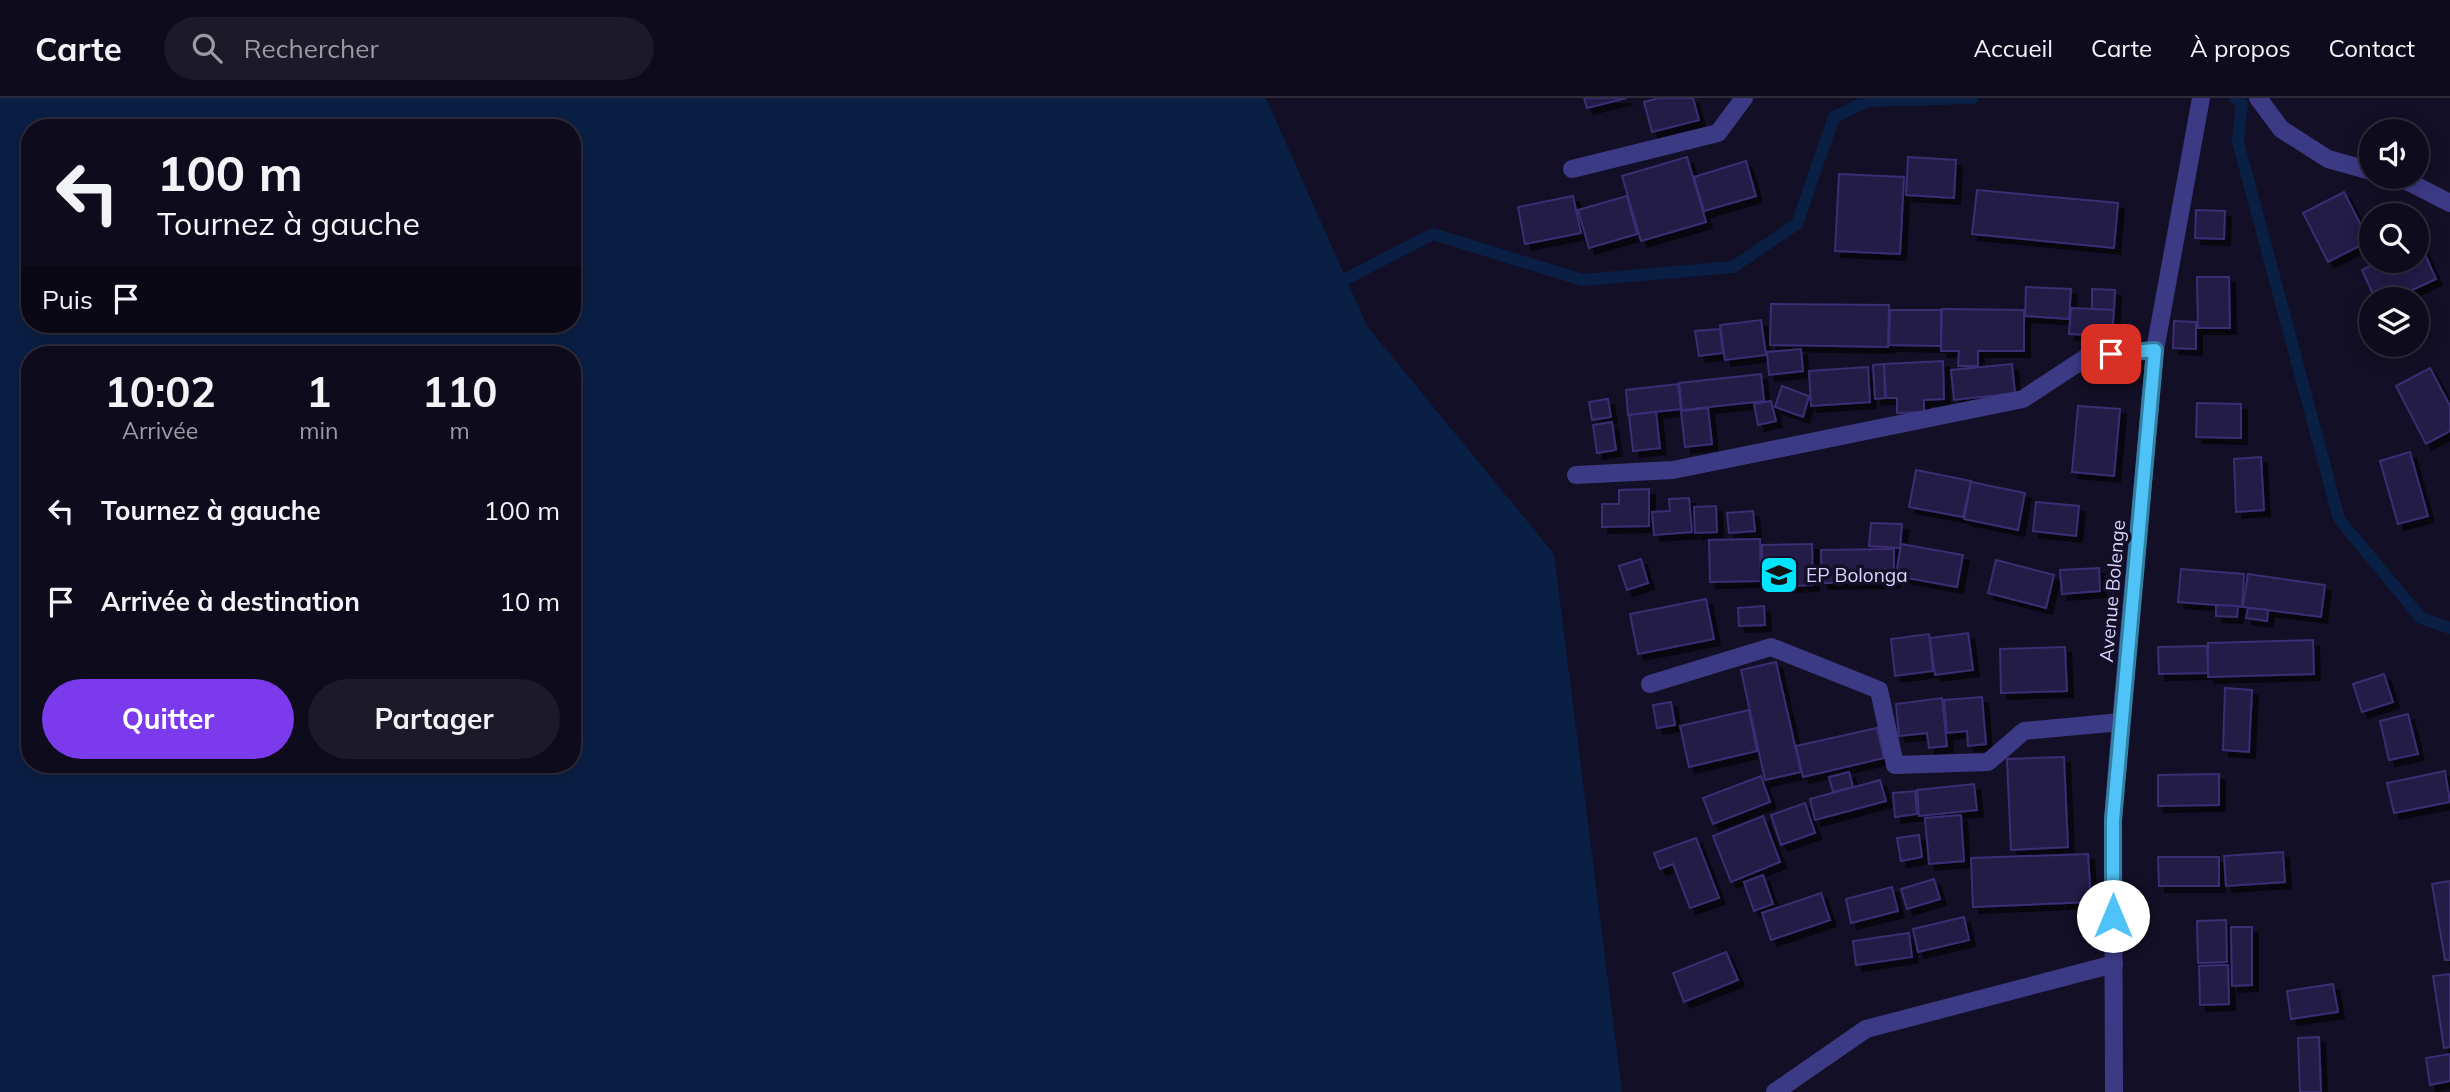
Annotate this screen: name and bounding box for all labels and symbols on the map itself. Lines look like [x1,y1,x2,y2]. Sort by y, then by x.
pin [2081,324,2141,384]
street label: Avenue Bolenge [2094,519,2130,663]
school or university icon: EP Bolonga [1758,554,1800,596]
place label: EP Bolonga [1806,563,1908,587]
position arrow [2076,879,2150,953]

